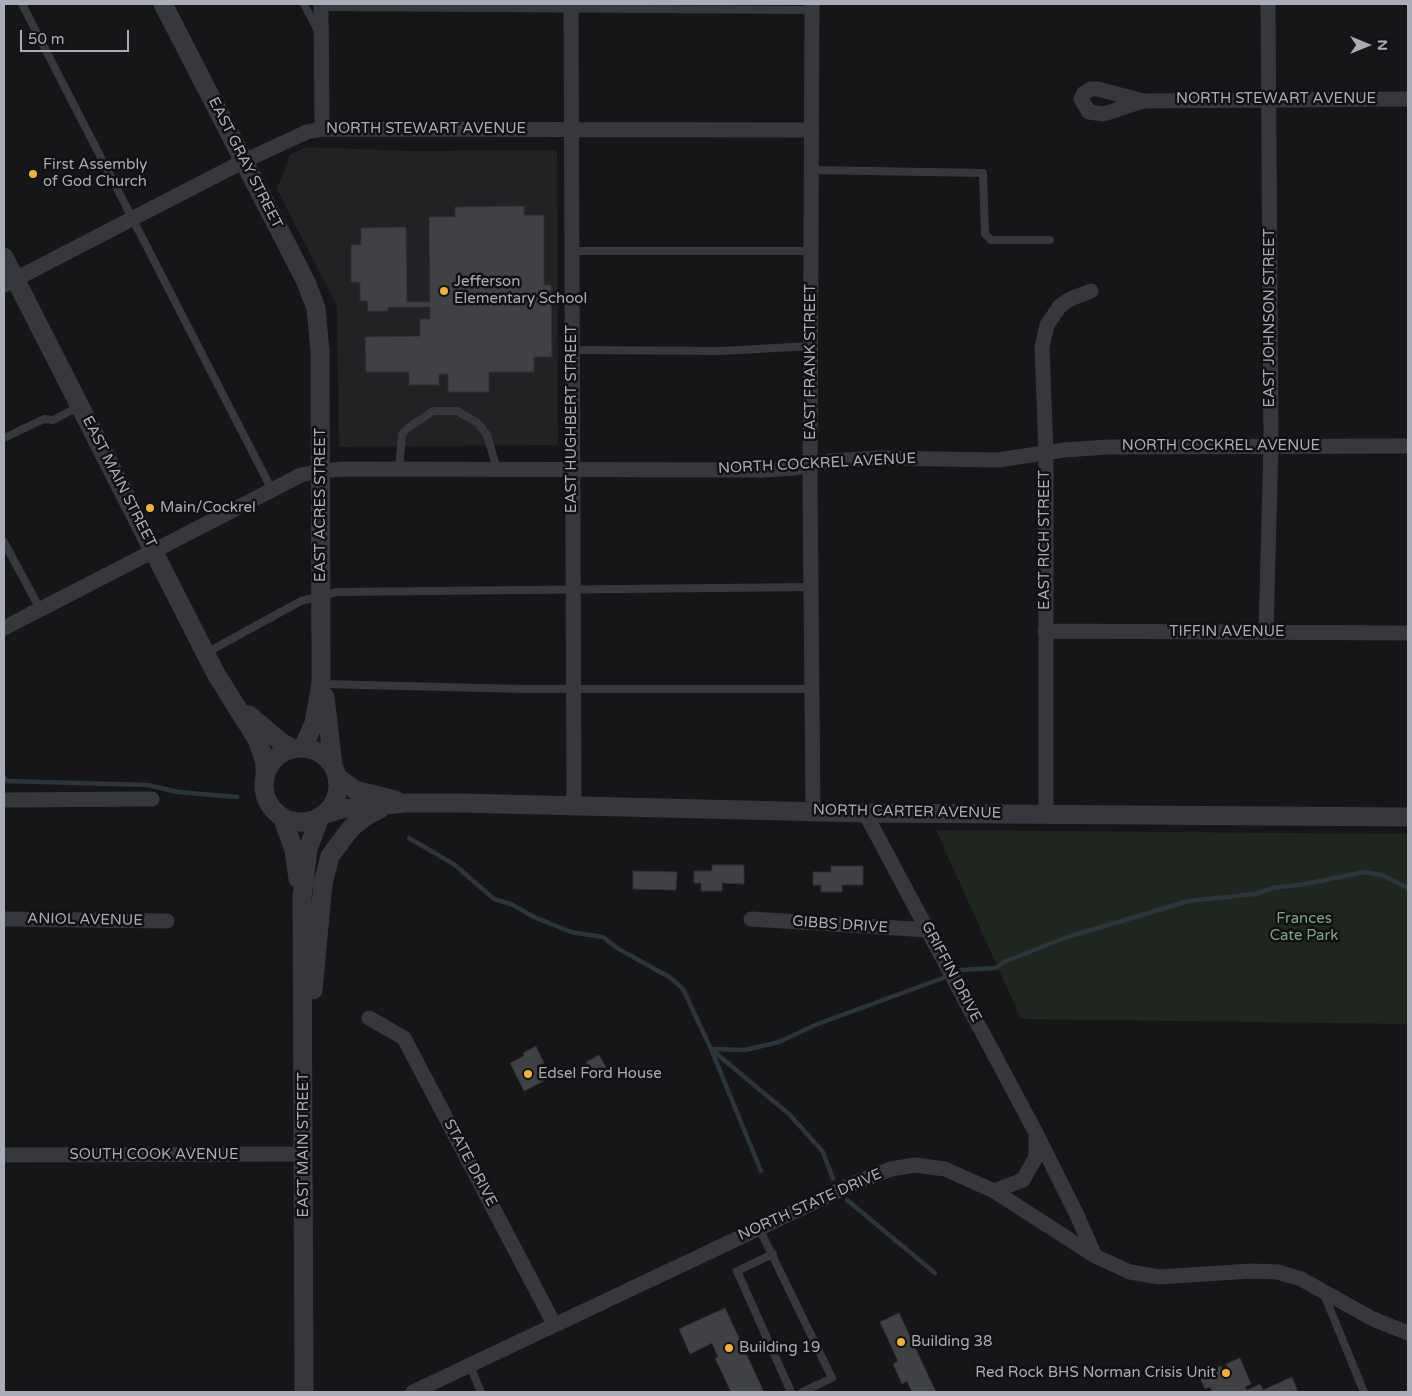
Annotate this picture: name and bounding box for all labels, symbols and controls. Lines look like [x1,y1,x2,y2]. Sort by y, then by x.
scale bar [22,20,131,52]
north arrow [1342,20,1392,70]
text: 50 m [28,30,65,48]
text: N [1374,39,1391,51]
street label: NORTH STEWART AVENUE [1176,90,1376,108]
street label: EAST GRAY STREET [204,94,286,232]
street label: NORTH STEWART AVENUE [326,120,526,138]
place label: First Assembly of God Church [43,156,147,191]
marker: First Assembly of God Church [27,168,39,180]
street label: EAST JOHNSON STREET [1261,228,1279,408]
place label: Jefferson Elementary School [454,273,587,308]
street label: EAST FRANK STREET [802,284,820,440]
marker: Jefferson Elementary School [438,285,450,297]
street label: EAST HUGHBERT STREET [563,325,581,513]
street label: EAST MAIN STREET [78,413,160,551]
street label: EAST ACRES STREET [312,428,330,582]
street label: NORTH COCKREL AVENUE [1122,437,1320,455]
street label: NORTH COCKREL AVENUE [717,450,917,478]
street label: EAST RICH STREET [1036,470,1054,610]
place label: Main/Cockrel [160,499,256,517]
marker: Main/Cockrel [144,502,156,514]
street label: TIFFIN AVENUE [1169,623,1285,641]
street label: NORTH CARTER AVENUE [813,801,1001,823]
street label: ANIOL AVENUE [27,910,143,930]
park label: Frances Cate Park [1270,910,1338,945]
street label: GIBBS DRIVE [792,913,888,937]
street label: GRIFFIN DRIVE [917,919,985,1025]
place label: Edsel Ford House [538,1065,662,1083]
marker: Edsel Ford House [522,1068,534,1080]
street label: EAST MAIN STREET [295,1072,313,1218]
street label: STATE DRIVE [440,1116,500,1210]
street label: SOUTH COOK AVENUE [69,1146,239,1164]
street label: NORTH STATE DRIVE [735,1165,885,1245]
place label: Building 38 [911,1333,992,1351]
marker: Building 38 [895,1336,907,1348]
place label: Building 19 [739,1339,820,1357]
marker: Building 19 [723,1342,735,1354]
place label: Red Rock BHS Norman Crisis Unit [975,1364,1216,1382]
marker: Red Rock BHS Norman Crisis Unit [1220,1367,1232,1379]

